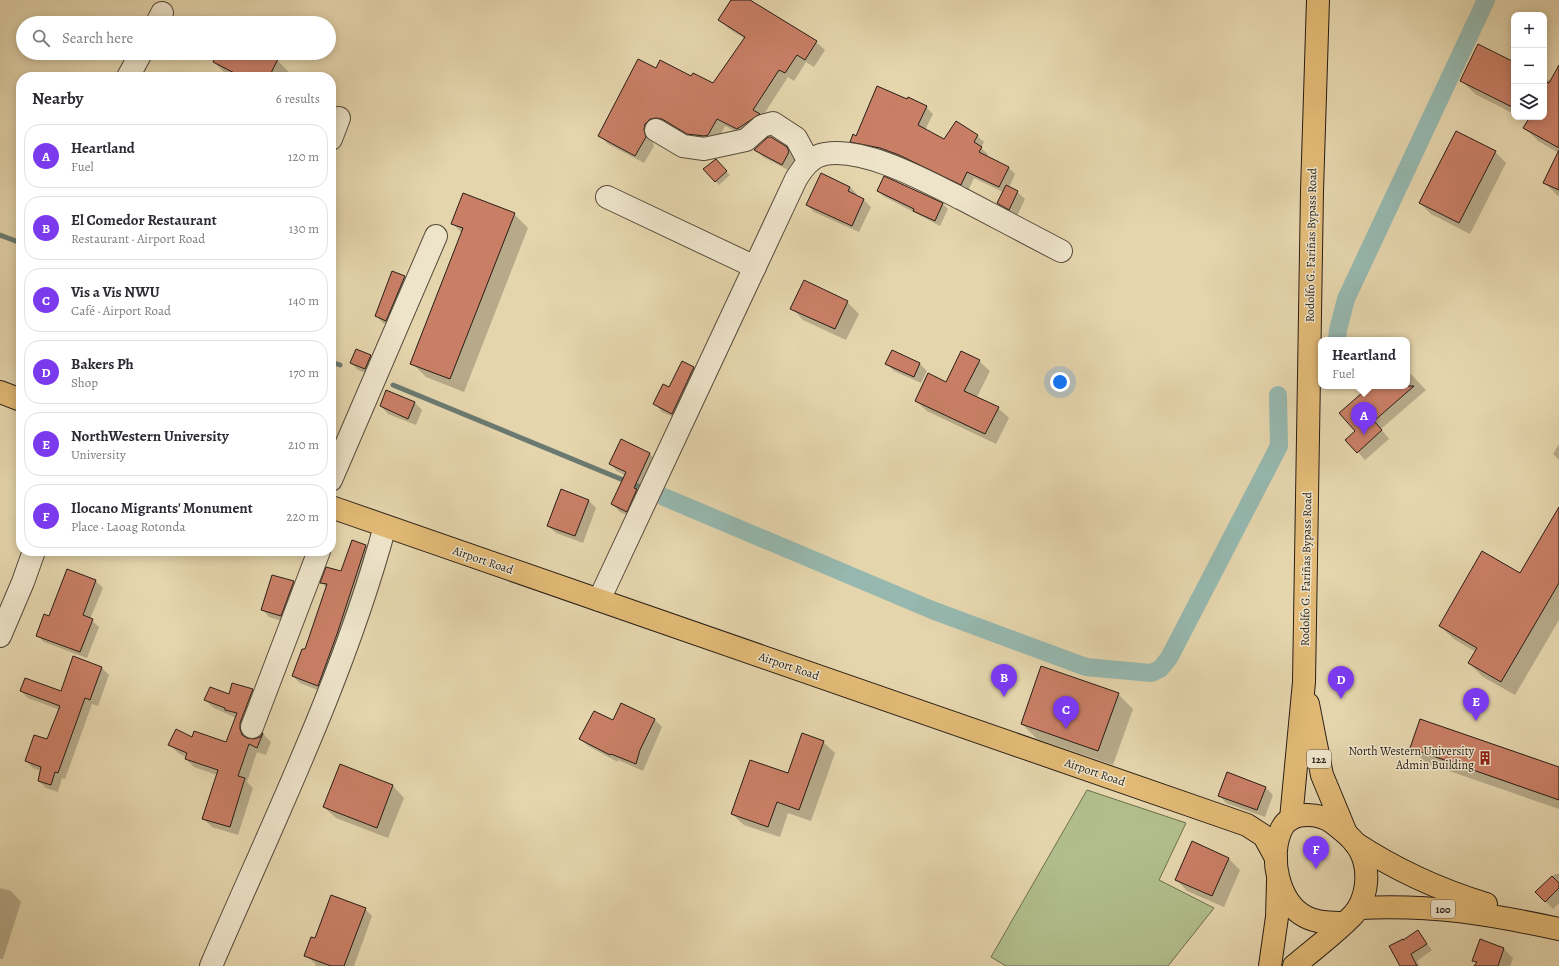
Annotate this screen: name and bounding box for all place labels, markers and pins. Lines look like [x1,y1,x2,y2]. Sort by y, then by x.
pin: A [1351,402,1377,435]
pin: B [991,664,1017,697]
pin: D [1328,666,1354,699]
pin: E [1463,688,1489,721]
pin: C [1053,696,1079,729]
place label: North Western University Admin Building [1348,743,1475,773]
building icon: North Western University Admin Building [1477,750,1493,766]
pin: F [1303,836,1329,869]

